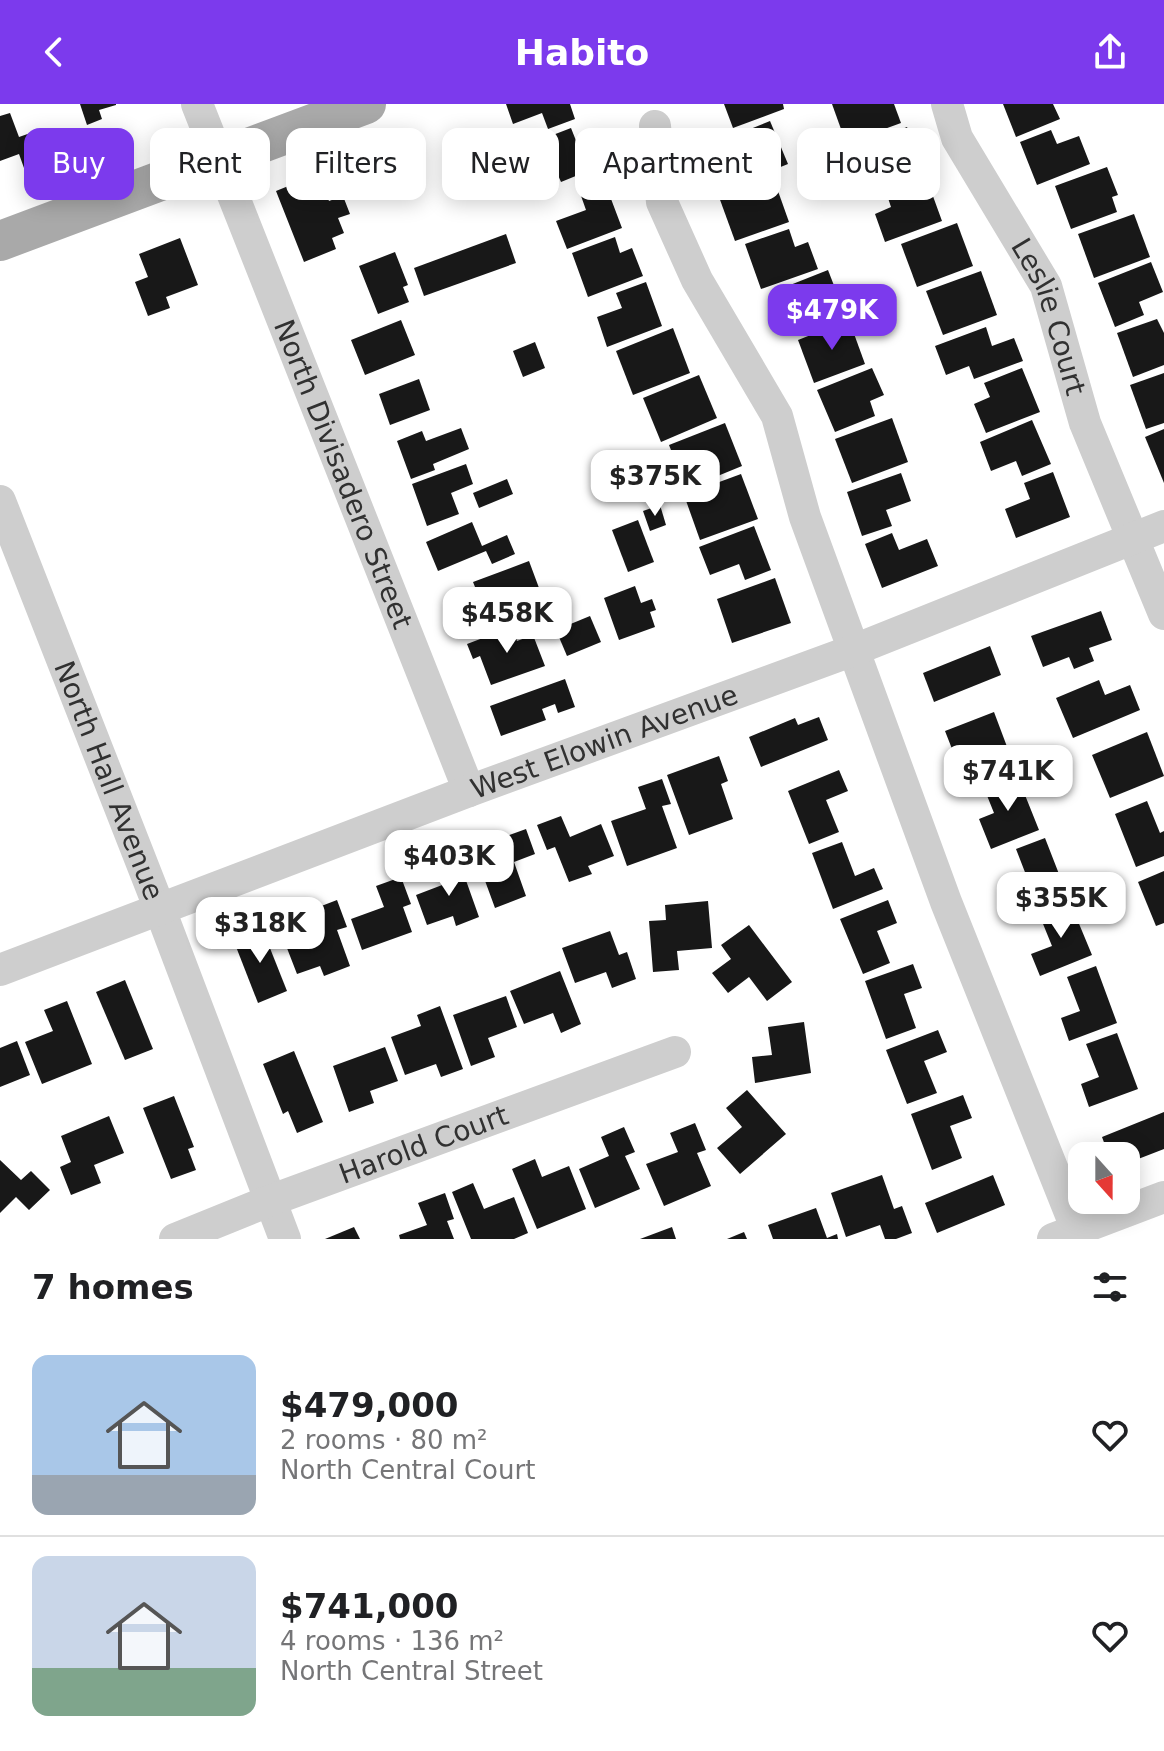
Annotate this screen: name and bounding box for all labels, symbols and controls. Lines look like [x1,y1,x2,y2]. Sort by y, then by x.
icon: back [32,30,76,74]
icon: share [1088,30,1132,74]
text: Habito [515,32,649,73]
chip: Buy [24,128,134,200]
chip: Rent [150,128,270,200]
chip: Filters [286,128,426,200]
chip: New [442,128,559,200]
chip: Apartment [575,128,781,200]
chip: House [797,128,940,200]
street label: Leslie Court [1004,232,1092,399]
pin: $479K [776,284,888,352]
text: $479K [786,295,878,325]
street label: North Divisadero Street [267,315,419,634]
pin: $375K [599,450,711,518]
text: $375K [609,461,701,491]
pin: $458K [451,587,563,655]
text: $458K [461,598,553,628]
street label: North Hall Avenue [47,656,171,905]
street label: West Elowin Avenue [466,678,742,806]
pin: $741K [952,745,1064,813]
text: $741K [962,756,1054,786]
pin: $403K [393,830,505,898]
text: $403K [403,841,495,871]
pin: $355K [1005,872,1117,940]
text: $355K [1015,883,1107,913]
pin: $318K [204,897,316,965]
text: $318K [214,908,306,938]
street label: Harold Court [335,1099,513,1191]
north arrow [1068,1142,1140,1214]
map controls [1068,1142,1140,1214]
icon: filters [1088,1265,1132,1309]
text: 7 homes [32,1267,194,1307]
text: $479,000 [280,1385,459,1425]
icon: home [96,1387,192,1483]
icon: heart [1088,1413,1132,1457]
text: 2 rooms · 80 m² [280,1425,488,1455]
text: North Central Court [280,1455,535,1485]
text: $741,000 [280,1586,459,1626]
icon: home [96,1588,192,1684]
icon: heart [1088,1614,1132,1658]
text: 4 rooms · 136 m² [280,1626,504,1656]
text: North Central Street [280,1656,543,1686]

